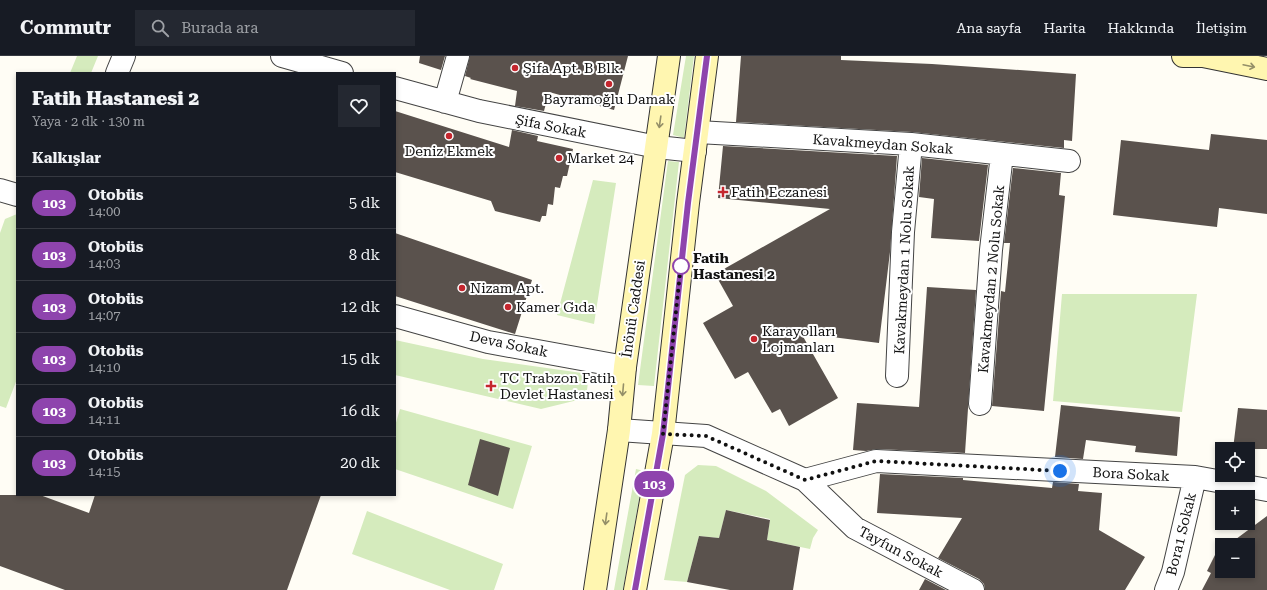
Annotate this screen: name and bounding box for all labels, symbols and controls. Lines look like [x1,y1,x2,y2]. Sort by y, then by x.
search box [135,10,415,46]
text: Commutr [20,16,111,39]
icon: search [149,17,171,39]
text: Burada ara [181,19,258,37]
text: Ana sayfa [957,20,1021,36]
text: Harita [1043,20,1086,36]
text: Hakkında [1108,20,1174,36]
text: İletişim [1196,20,1247,36]
place label: Şifa Apt. B Blk. [523,60,623,76]
one-way arrow [1242,62,1255,70]
marker: Şifa Apt. B Blk. [510,63,520,73]
marker: Bayramoğlu Damak [604,79,614,89]
button: heart [338,85,380,127]
text: Fatih Hastanesi 2 [32,87,199,110]
place label: Bayramoğlu Damak [543,91,675,107]
street label: Şifa Sokak [514,111,588,141]
text: Yaya · 2 dk · 130 m [32,114,145,129]
one-way arrow [656,115,664,128]
marker: Deniz Ekmek [444,131,454,141]
street label: Kavakmeydan Sokak [812,131,954,157]
place label: Deniz Ekmek [404,143,494,159]
text: Kalkışlar [32,149,101,167]
place label: Market 24 [567,150,634,166]
marker: Market 24 [554,153,564,163]
street label: Kavakmeydan 1 Nolu Sokak [891,165,917,355]
place label: Fatih Eczanesi [731,184,828,200]
street label: Kavakmeydan 2 Nolu Sokak [975,184,1007,374]
text: Otobüs [88,186,144,204]
marker: Fatih Eczanesi [718,187,728,197]
text: 5 dk [349,194,380,212]
text: 103 [42,195,66,211]
text: 14:00 [88,204,120,219]
text: Otobüs [88,238,144,256]
text: 8 dk [349,246,380,264]
text: 103 [42,247,66,263]
place label: Fatih Hastanesi 2 [693,250,775,282]
text: 14:03 [88,256,120,271]
marker: Fatih Hastanesi 2 [672,257,690,275]
street label: İnönü Caddesi [618,259,648,359]
place label: Nizam Apt. [470,280,544,296]
marker: Nizam Apt. [457,283,467,293]
text: Otobüs [88,290,144,308]
text: 12 dk [340,298,380,316]
text: 103 [42,299,66,315]
place label: Kamer Gıda [516,299,596,315]
marker: Kamer Gıda [503,302,513,312]
text: 14:07 [88,308,120,323]
place label: Karayolları Lojmanları [762,323,836,355]
street label: Deva Sokak [468,328,550,360]
marker: Karayolları Lojmanları [749,334,759,344]
text: Otobüs [88,342,144,360]
text: 15 dk [340,350,380,368]
text: 103 [42,351,66,367]
text: 14:10 [88,360,120,375]
place label: TC Trabzon Fatih Devlet Hastanesi [500,370,616,402]
marker: TC Trabzon Fatih Devlet Hastanesi [485,380,497,392]
one-way arrow [619,383,626,396]
text: Otobüs [88,394,144,412]
text: 16 dk [340,402,380,420]
text: 103 [42,403,66,419]
text: 14:11 [88,412,120,427]
map controls [1215,442,1255,578]
button: locate [1215,442,1255,482]
text: Otobüs [88,446,144,464]
text: 20 dk [340,454,380,472]
text: 103 [42,455,66,471]
your location [1050,461,1070,481]
text: 14:15 [88,464,120,479]
street label: Bora Sokak [1092,464,1170,484]
line badge: 103 [631,471,677,497]
text: 103 [642,476,666,492]
button: + [1215,490,1255,530]
street label: Bora1 Sokak [1163,491,1199,577]
one-way arrow [602,512,610,525]
street label: Tayfun Sokak [856,523,946,581]
button: − [1215,538,1255,578]

